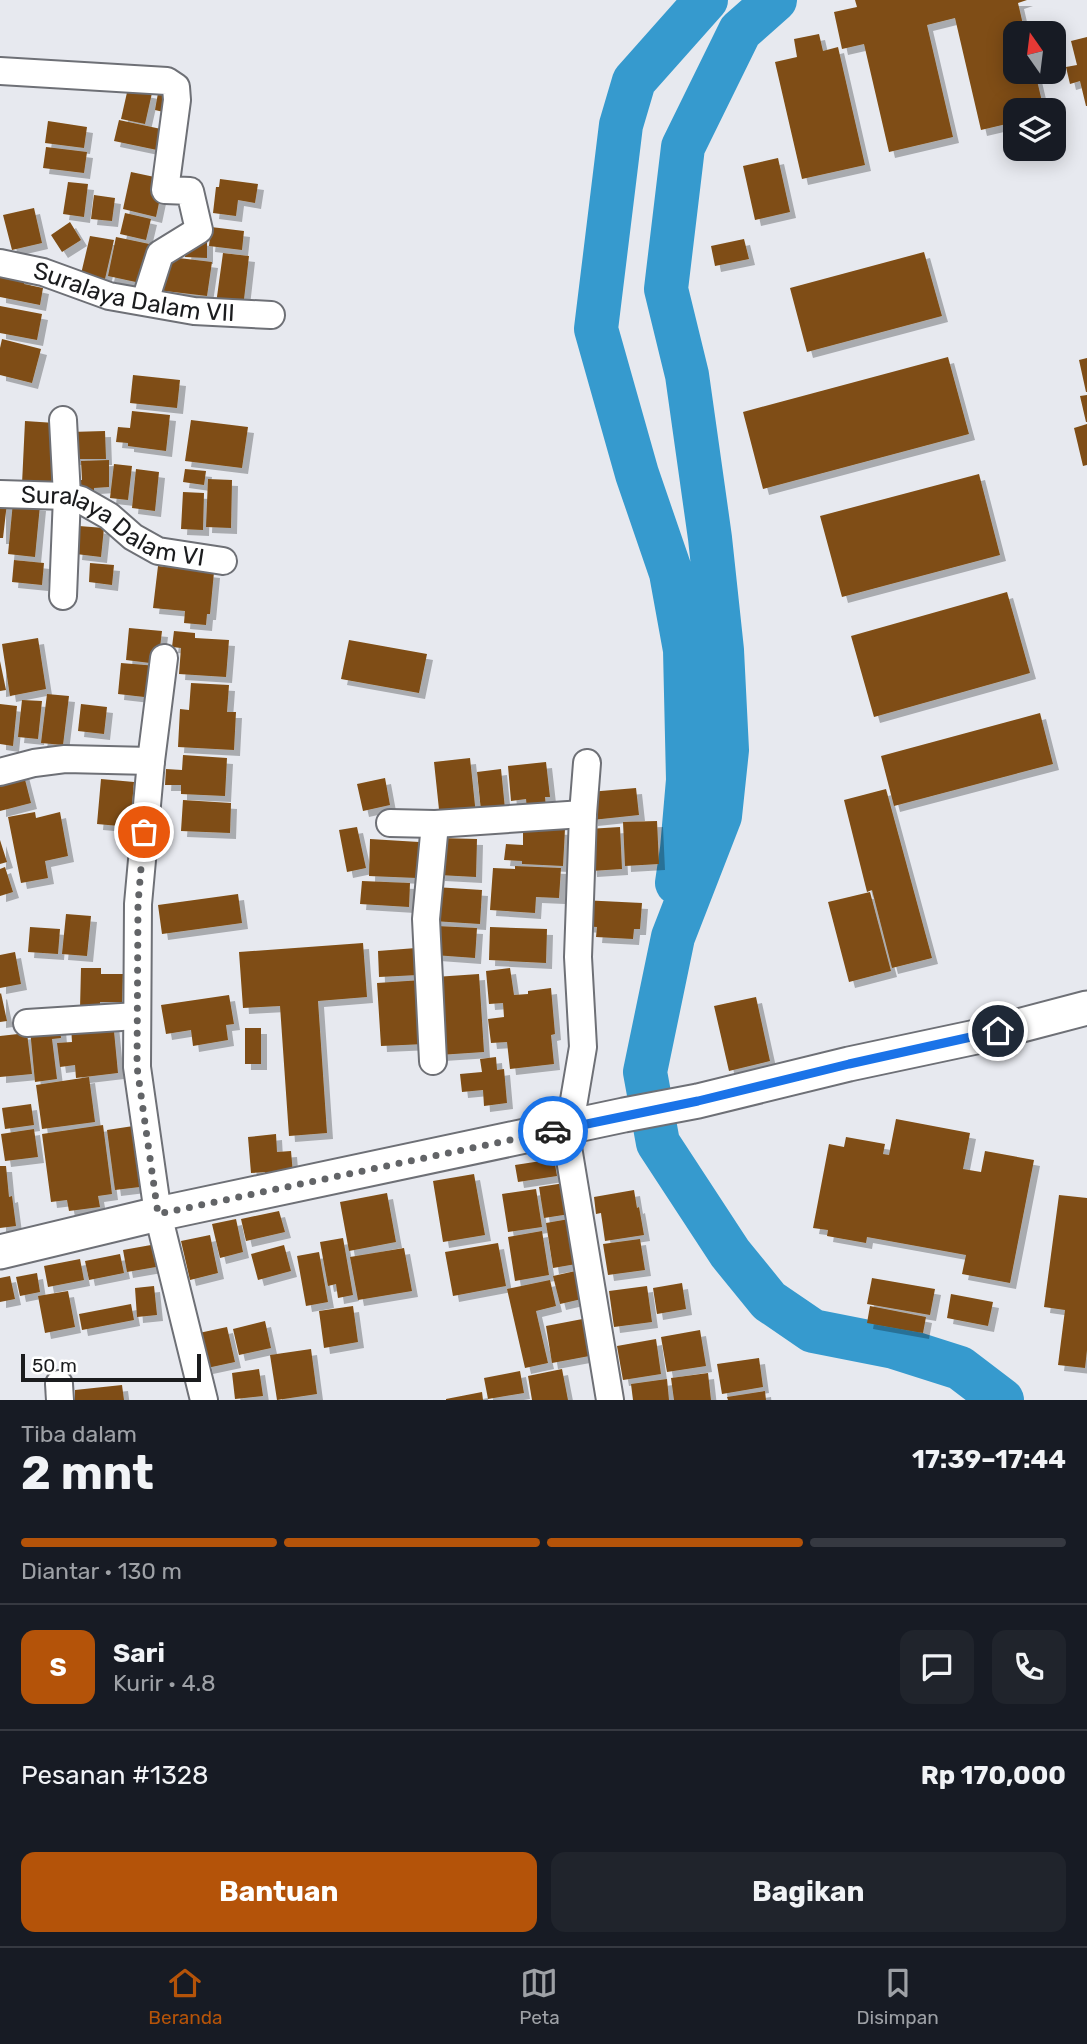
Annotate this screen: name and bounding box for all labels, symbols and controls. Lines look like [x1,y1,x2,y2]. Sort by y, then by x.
north arrow [1003,21,1066,84]
map controls [1003,21,1066,161]
button: layers [1003,98,1066,161]
street label: Suralaya Dalam VII [31,256,236,327]
street label: Suralaya Dalam VI [21,481,206,572]
pin [114,802,174,862]
icon: bag [125,813,163,851]
pin [968,1001,1028,1061]
icon: home [979,1012,1017,1050]
courier [518,1096,588,1166]
icon: car [534,1112,572,1150]
scale bar [21,1351,201,1383]
text: 50 m [32,1354,77,1377]
text: Tiba dalam [21,1420,137,1448]
text: 17:39–17:44 [912,1444,1066,1475]
text: 2 mnt [21,1446,154,1501]
text: Diantar · 130 m [21,1557,182,1585]
button: chat [900,1630,974,1704]
button: phone [992,1630,1066,1704]
text: Sari [113,1638,165,1669]
text: S [49,1652,67,1683]
text: Kurir · 4.8 [113,1669,216,1697]
text: Pesanan #1328 [21,1760,209,1791]
text: Rp 170,000 [921,1760,1066,1791]
button: Bantuan [21,1852,537,1932]
button: Bagikan [551,1852,1066,1932]
tab: Beranda [148,1964,223,2029]
tab: Peta [519,1964,560,2029]
tab: Disimpan [856,1964,939,2029]

